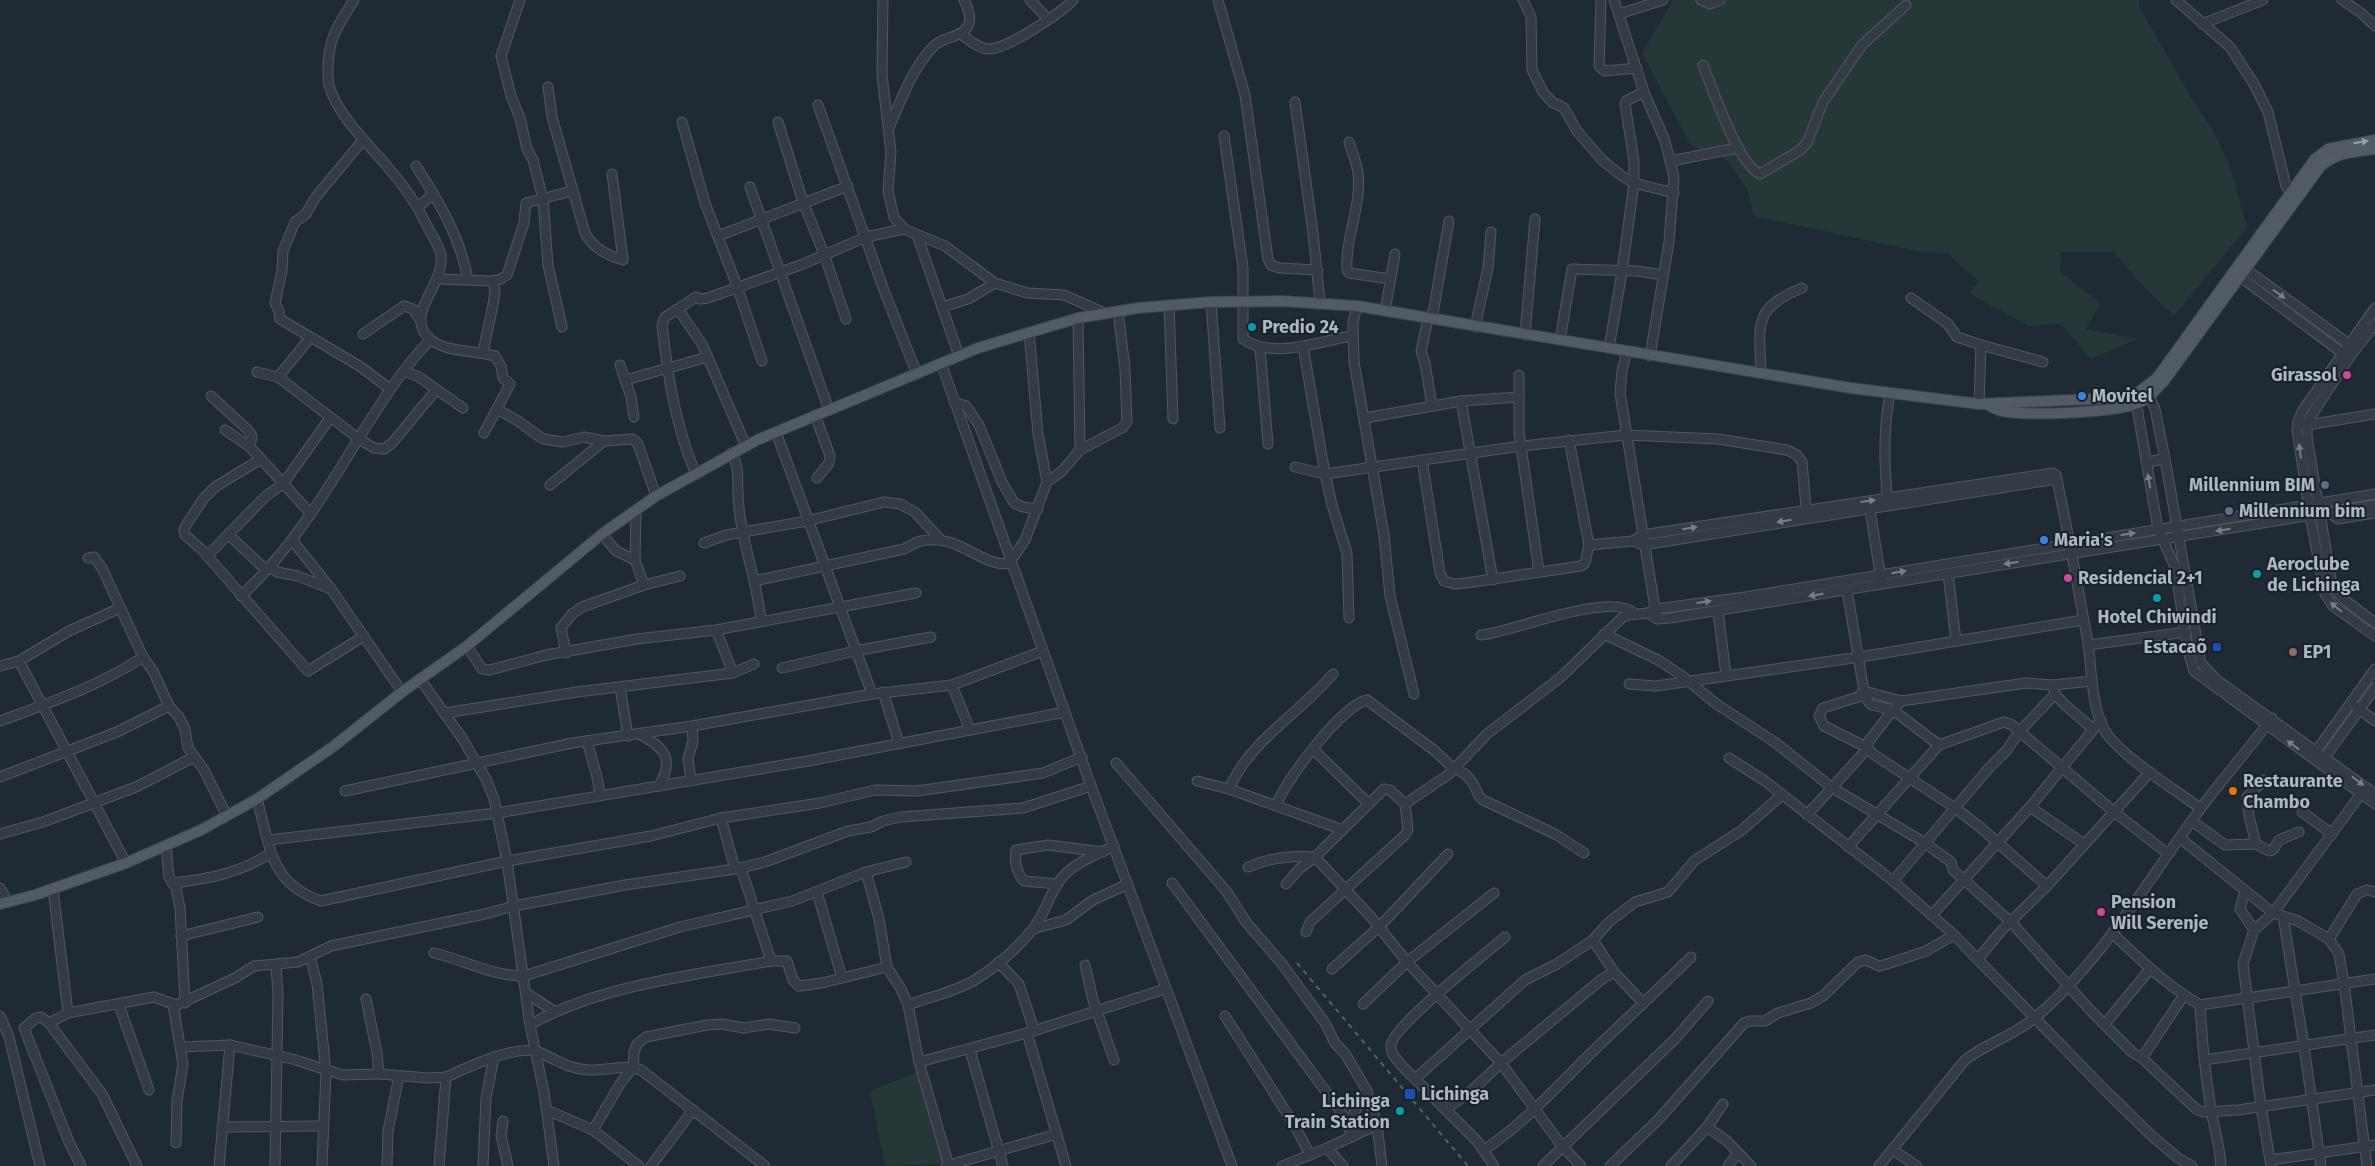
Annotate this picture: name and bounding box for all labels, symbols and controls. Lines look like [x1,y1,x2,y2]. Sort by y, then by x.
one-way arrow [2353,138,2369,146]
one-way arrow [2272,289,2286,299]
place label: Predio 24 [1262,316,1339,338]
marker: Predio 24 [1246,321,1258,333]
place label: Girassol [2271,364,2338,386]
marker: Girassol [2341,369,2353,381]
place label: Movitel [2092,385,2153,407]
marker: Movitel [2076,390,2088,402]
one-way arrow [2296,443,2304,459]
one-way arrow [2145,473,2153,489]
place label: Millennium BIM [2189,474,2315,496]
marker: Millennium BIM [2319,479,2331,491]
one-way arrow [1861,497,1877,505]
place label: Millennium bim [2239,500,2365,522]
marker: Millennium bim [2223,505,2235,517]
one-way arrow [1776,518,1792,526]
one-way arrow [1683,523,1699,531]
one-way arrow [2215,526,2231,534]
place label: Maria's [2054,529,2113,551]
one-way arrow [2121,530,2137,538]
marker: Maria's [2038,534,2050,546]
place label: Aeroclube de Lichinga [2266,553,2360,596]
one-way arrow [2002,559,2018,567]
one-way arrow [1891,567,1907,575]
place label: Residencial 2+1 [2078,567,2203,589]
marker: Aeroclube de Lichinga [2251,568,2263,580]
marker: Residencial 2+1 [2062,572,2074,584]
one-way arrow [1807,591,1823,599]
marker: Hotel Chiwindi [2151,592,2163,604]
one-way arrow [1696,598,1712,606]
one-way arrow [2330,601,2343,612]
place label: Hotel Chiwindi [2097,606,2217,628]
place label: Estacaõ [2144,636,2207,658]
marker: Estacaõ [2211,641,2223,653]
place label: EP1 [2303,641,2331,663]
marker: EP1 [2287,646,2299,658]
one-way arrow [2286,740,2300,750]
place label: Restaurante Chambo [2243,770,2343,813]
one-way arrow [2351,776,2365,786]
marker: Restaurante Chambo [2227,785,2239,797]
place label: Pension Will Serenje [2111,891,2209,934]
marker: Pension Will Serenje [2095,906,2107,918]
place label: Lichinga [1421,1083,1489,1105]
marker: Lichinga [1403,1087,1417,1101]
place label: Lichinga Train Station [1285,1090,1390,1133]
marker: Lichinga Train Station [1394,1105,1406,1117]

